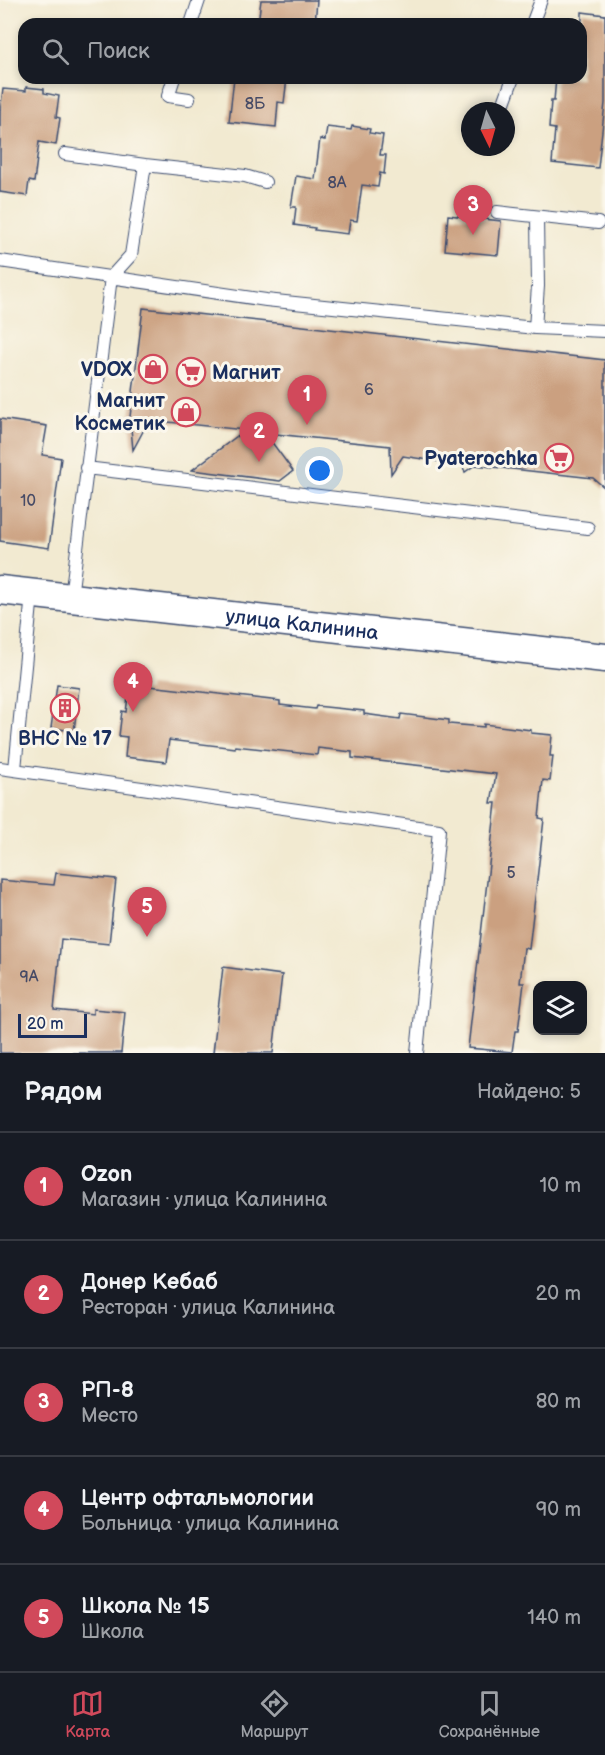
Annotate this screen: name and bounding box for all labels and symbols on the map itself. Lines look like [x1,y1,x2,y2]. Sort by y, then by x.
house number: 8Б [245,95,266,114]
north arrow [461,102,515,156]
house number: 8А [327,174,347,193]
pin: 3 [454,186,492,235]
shop icon: VDOX [137,353,169,385]
supermarket icon: Магнит [175,356,207,388]
place label: VDOX [81,358,132,382]
place label: Магнит [212,361,281,385]
pin: 1 [288,376,326,425]
house number: 6 [364,381,374,400]
place label: Магнит Косметик [74,389,165,436]
shop icon: Магнит Косметик [170,396,202,428]
pin: 2 [240,412,278,462]
supermarket icon: Pyaterochka [543,442,575,474]
place label: Pyaterochka [424,447,538,471]
your location [305,456,334,485]
house number: 10 [20,492,36,511]
street label: улица Калинина [224,604,380,645]
pin: 4 [114,662,152,712]
building icon: ВНС № 17 [49,692,81,724]
place label: ВНС № 17 [18,727,112,751]
house number: 5 [506,864,516,883]
pin: 5 [128,888,166,937]
house number: 9А [20,968,39,987]
scale bar [18,1011,87,1038]

